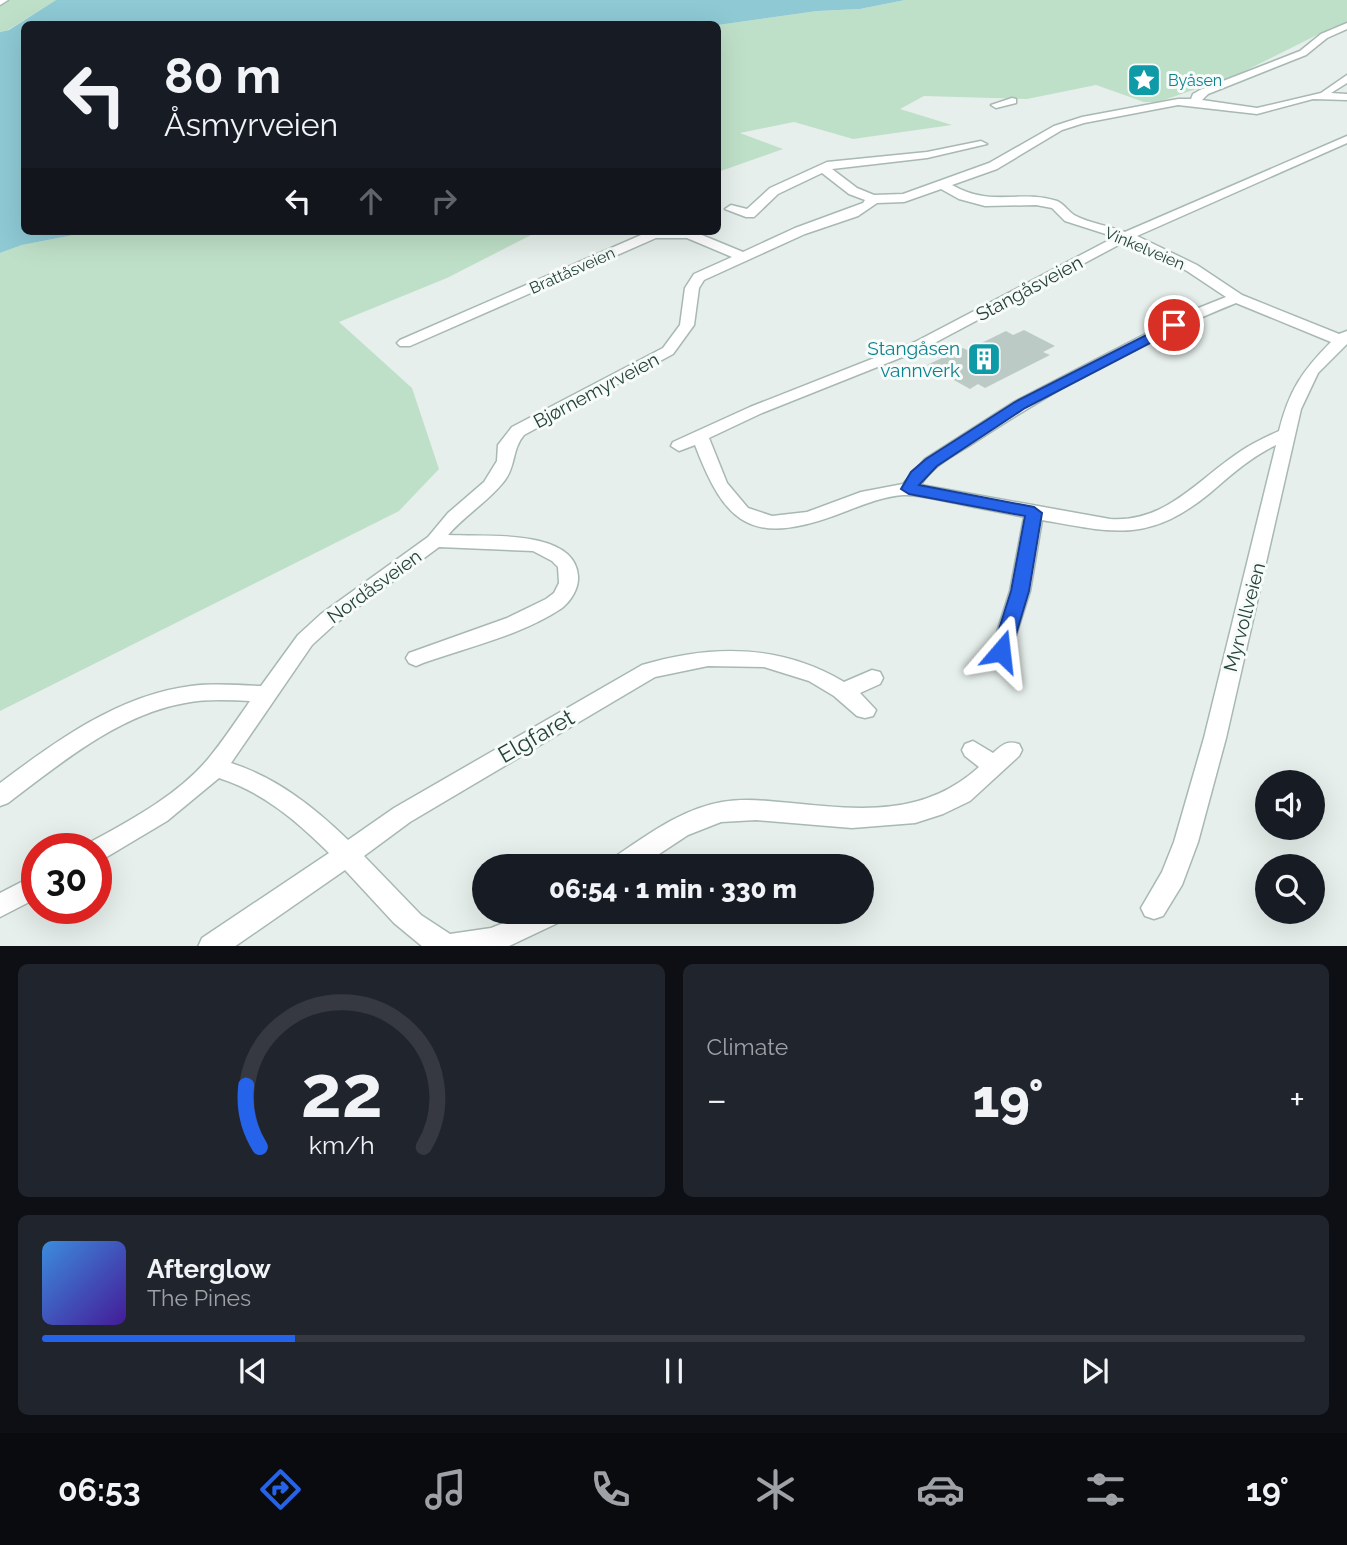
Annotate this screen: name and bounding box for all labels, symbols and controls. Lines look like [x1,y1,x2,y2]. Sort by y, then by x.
text: 80 m [164,47,281,104]
icon: left [49,49,140,140]
place icon: Byåsen [1125,61,1163,99]
place label: Byåsen [1168,71,1222,90]
text: Åsmyrveien [164,106,338,143]
icon: left [279,182,317,220]
icon: ahead [352,182,390,220]
icon: right [425,182,463,220]
street label: Vinkelveien [1102,223,1188,274]
street label: Brattåsveien [526,243,618,298]
street label: Stangåsveien [972,251,1086,325]
pin [1144,295,1204,355]
icon: arrive [1155,306,1193,344]
place label: Stangåsen vannverk [867,337,960,381]
building icon: Stangåsen vannverk [965,340,1003,378]
street label: Bjørnemyrveien [530,348,662,432]
street label: Nordåsveien [323,545,425,627]
street label: Myrvollveien [1219,560,1269,674]
position arrow [964,614,1038,688]
street label: Elgfaret [493,703,579,768]
map controls [1255,770,1325,924]
button: sound [1255,770,1325,840]
speed limit sign: 30 [21,833,112,924]
button: search [1255,854,1325,924]
text: 06:54 · 1 min · 330 m [549,874,797,904]
text: Climate [707,1033,788,1060]
text: 22 [300,1049,382,1134]
text: 19° [972,1068,1044,1129]
text: − [707,1077,727,1122]
text: + [1289,1077,1305,1122]
text: km/h [308,1129,374,1159]
text: Afterglow [147,1254,271,1284]
text: The Pines [147,1284,251,1311]
icon: previous [234,1352,272,1390]
icon: pause [655,1352,693,1390]
icon: next [1076,1352,1114,1390]
icon: directions [256,1465,305,1514]
icon: music [421,1465,470,1514]
icon: phone [586,1465,635,1514]
icon: climate [751,1465,800,1514]
icon: car [916,1465,965,1514]
icon: filters [1081,1465,1130,1514]
text: 06:53 [58,1471,141,1508]
text: 19° [1246,1471,1289,1508]

